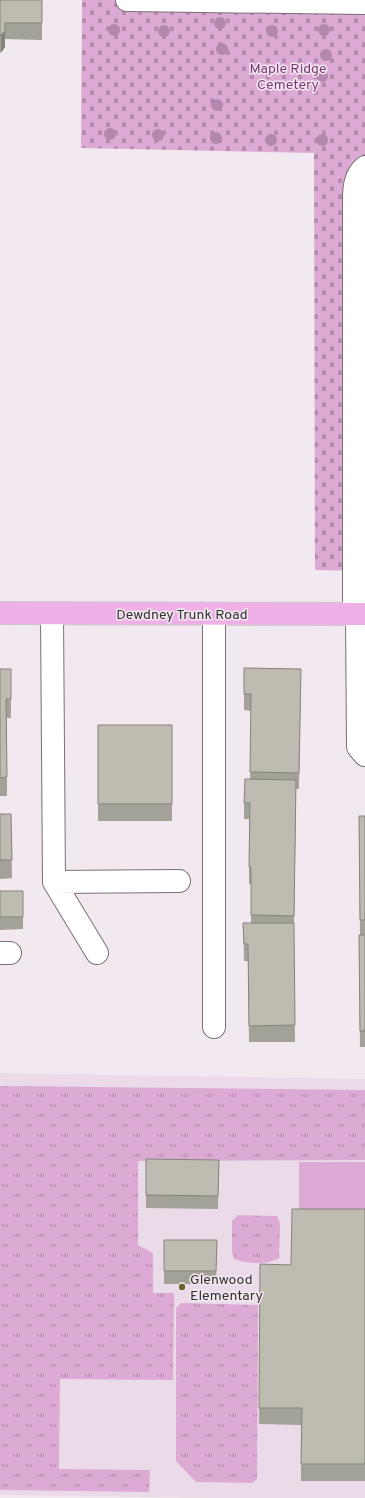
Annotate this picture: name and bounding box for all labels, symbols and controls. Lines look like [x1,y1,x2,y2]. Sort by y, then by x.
park label: Maple Ridge Cemetery [250,61,326,94]
street label: Dewdney Trunk Road [116,607,248,624]
place label: Glenwood Elementary [190,1272,263,1305]
marker: Glenwood Elementary [177,1282,187,1292]

